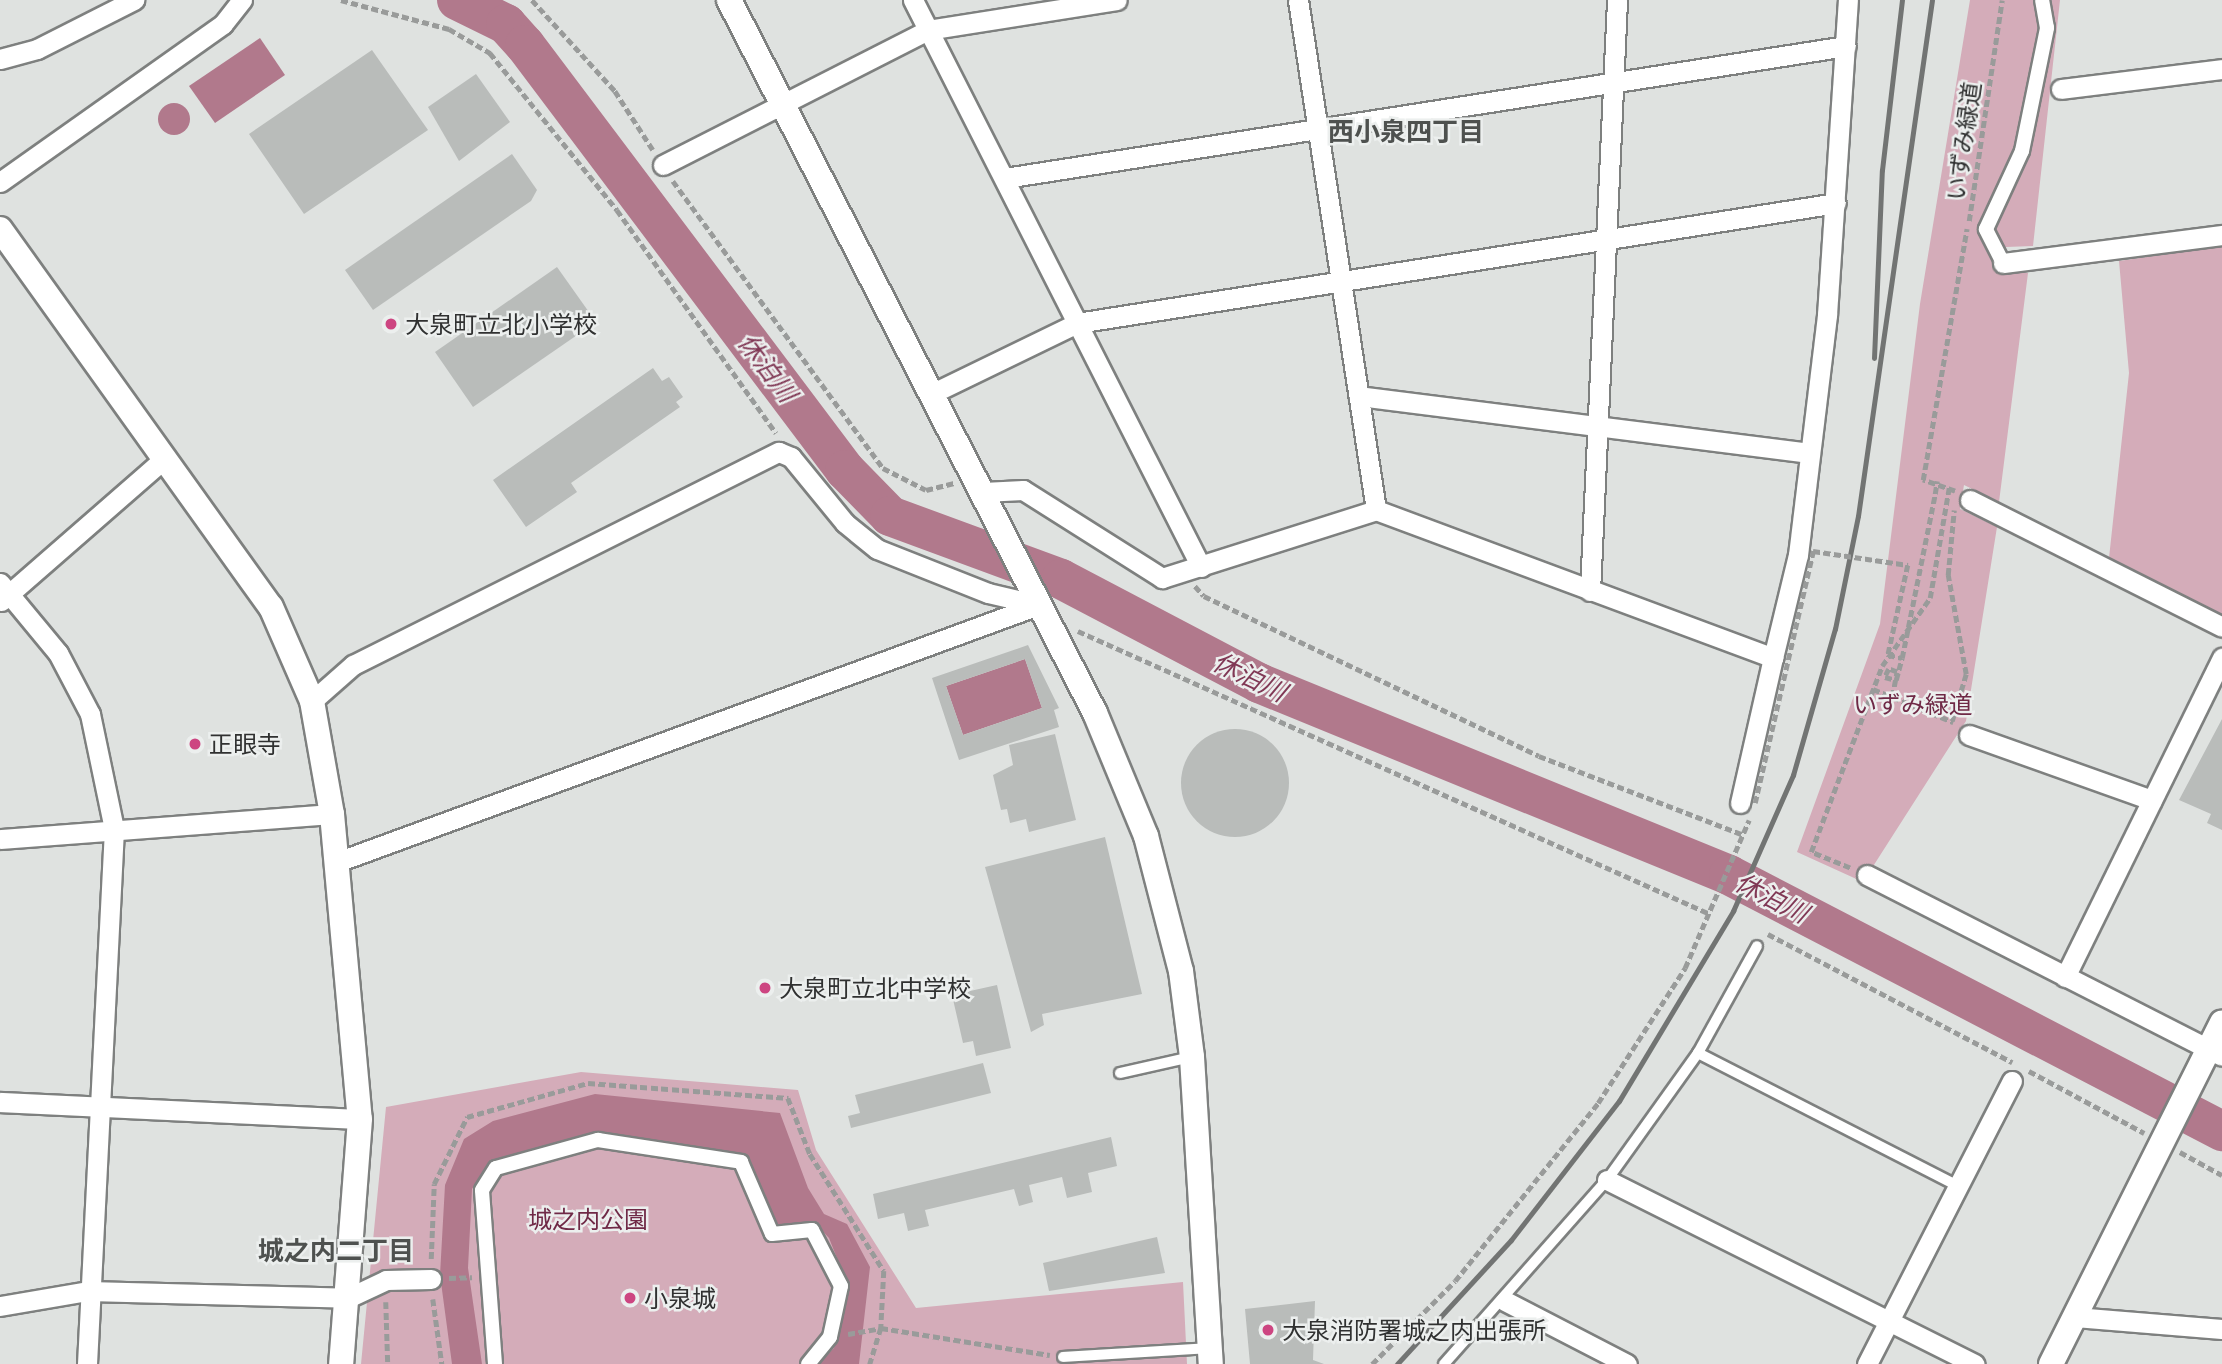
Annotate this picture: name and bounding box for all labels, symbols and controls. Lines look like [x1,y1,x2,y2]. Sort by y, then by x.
street label: いずみ緑道 [1940,80,1986,202]
district label: 西小泉四丁目 [1328,115,1484,147]
place label: 大泉町立北小学校 [405,310,597,338]
marker: 大泉町立北小学校 [383,316,399,332]
water label: 休泊川 [732,326,804,408]
water label: 休泊川 [1208,645,1292,707]
park label: いずみ緑道 [1853,690,1973,718]
place label: 正眼寺 [209,730,281,758]
marker: 正眼寺 [187,736,203,752]
water label: 休泊川 [1730,865,1814,929]
place label: 大泉町立北中学校 [779,974,971,1002]
marker: 大泉町立北中学校 [757,980,773,996]
park label: 城之内公園 [528,1205,648,1233]
district label: 城之内二丁目 [258,1234,414,1266]
place label: 小泉城 [644,1284,716,1312]
marker: 小泉城 [622,1290,638,1306]
place label: 大泉消防署城之内出張所 [1282,1316,1546,1344]
marker: 大泉消防署城之内出張所 [1260,1322,1276,1338]

